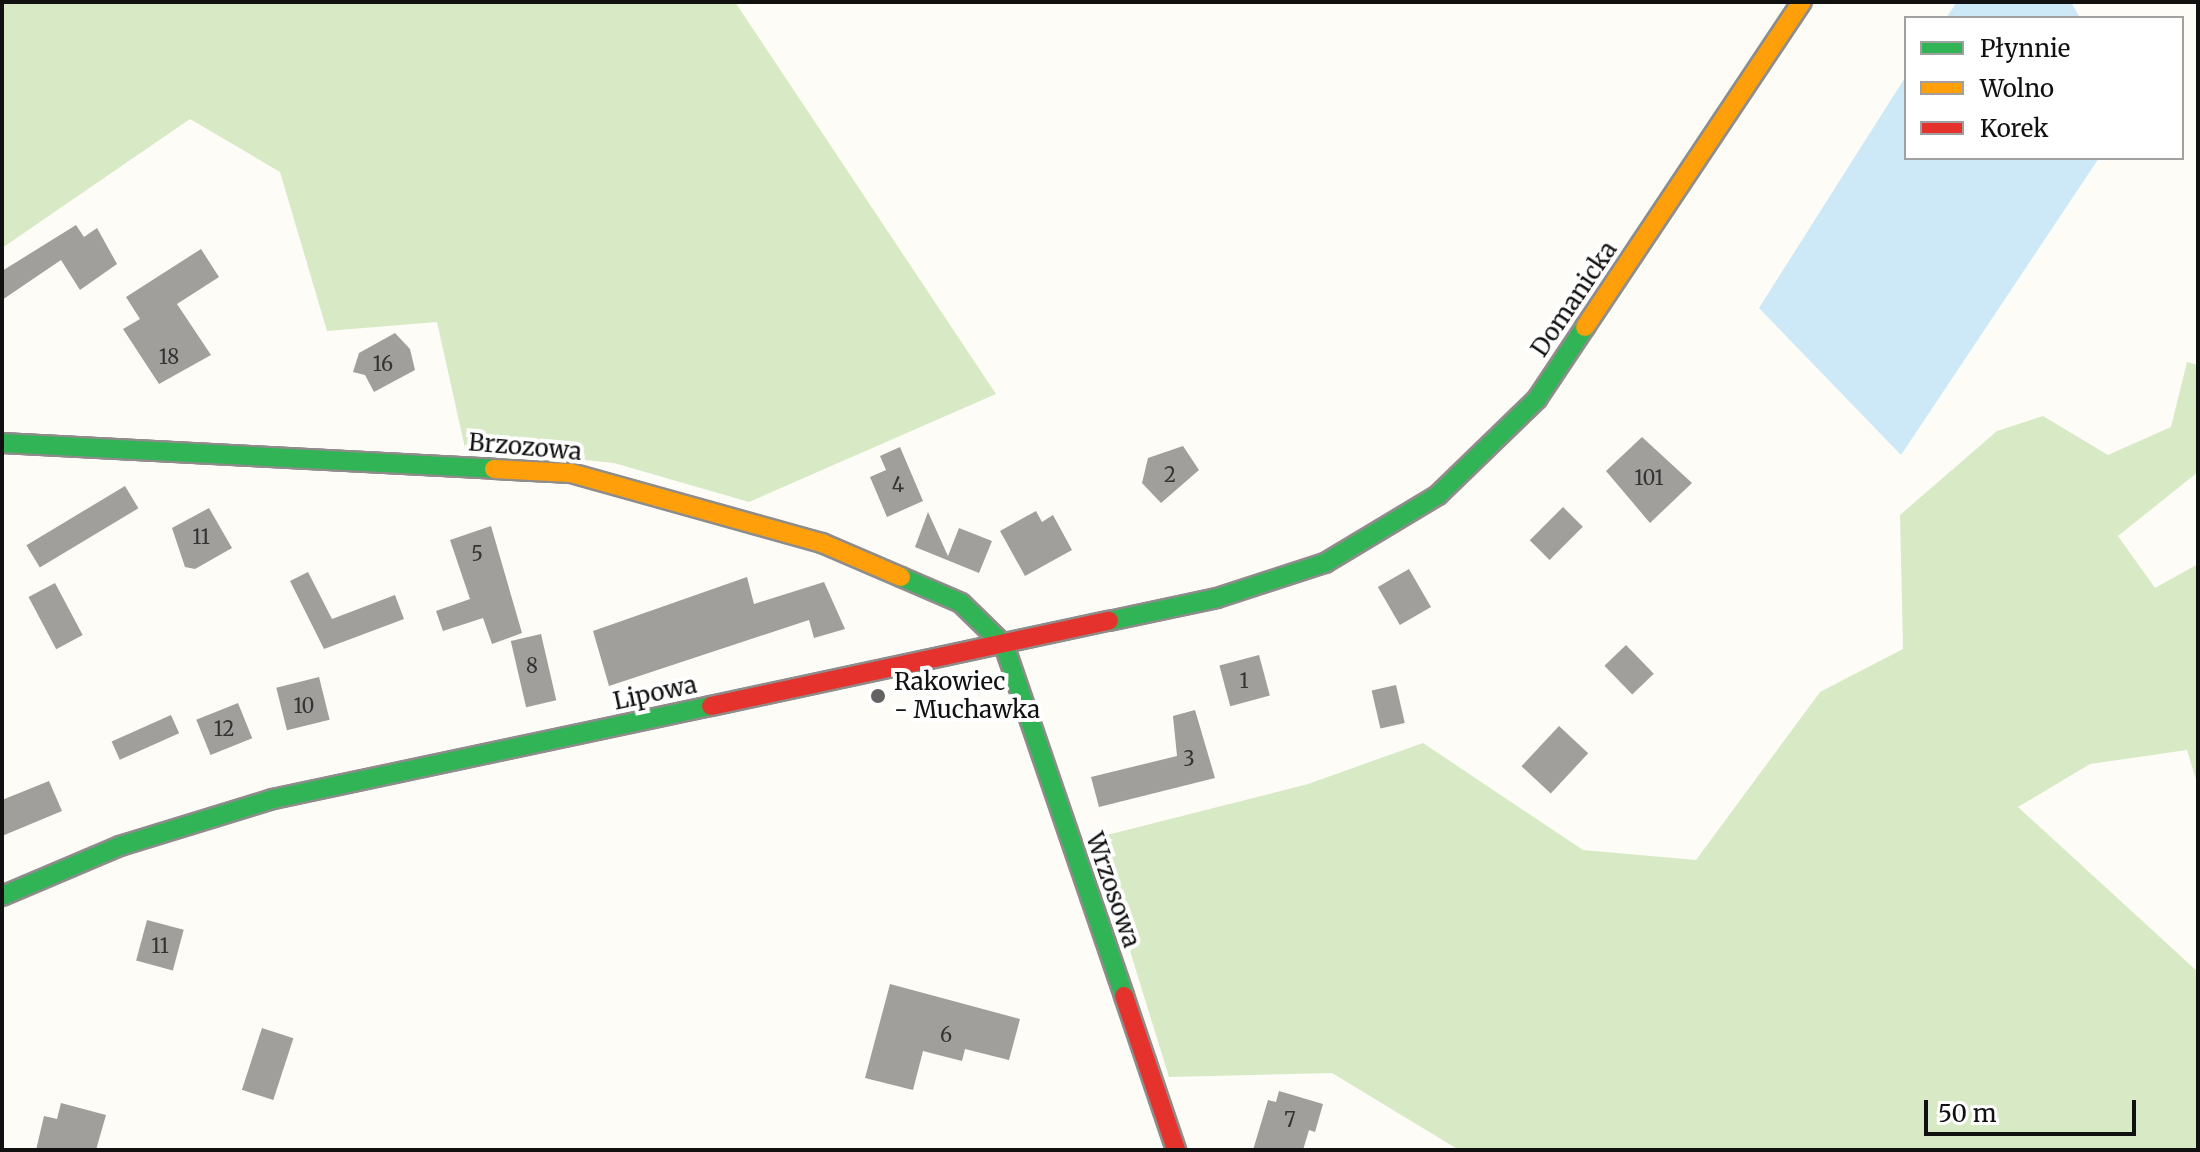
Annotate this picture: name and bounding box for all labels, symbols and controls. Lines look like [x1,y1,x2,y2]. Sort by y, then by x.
legend [1904,16,2184,160]
text: Płynnie [1980,33,2070,64]
text: Wolno [1980,73,2054,104]
text: Korek [1980,113,2048,144]
street label: Domanicka [1525,236,1623,362]
house number: 18 [159,344,179,368]
house number: 16 [373,351,393,375]
street label: Brzozowa [467,428,583,466]
house number: 2 [1164,462,1176,486]
house number: 101 [1634,465,1664,489]
house number: 4 [892,472,904,496]
house number: 11 [192,524,210,548]
house number: 5 [471,541,483,565]
house number: 8 [526,653,538,677]
place label: Rakowiec - Muchawka [894,668,1040,724]
house number: 1 [1239,668,1249,692]
street label: Lipowa [611,670,699,716]
marker: Rakowiec - Muchawka [869,687,887,705]
house number: 10 [293,693,315,717]
house number: 12 [214,716,234,740]
house number: 3 [1183,746,1195,770]
street label: Wrzosowa [1080,829,1146,951]
house number: 11 [151,933,169,957]
house number: 6 [940,1022,952,1046]
scale bar [1928,1084,2140,1134]
text: 50 m [1938,1098,1997,1129]
house number: 7 [1284,1107,1296,1131]

